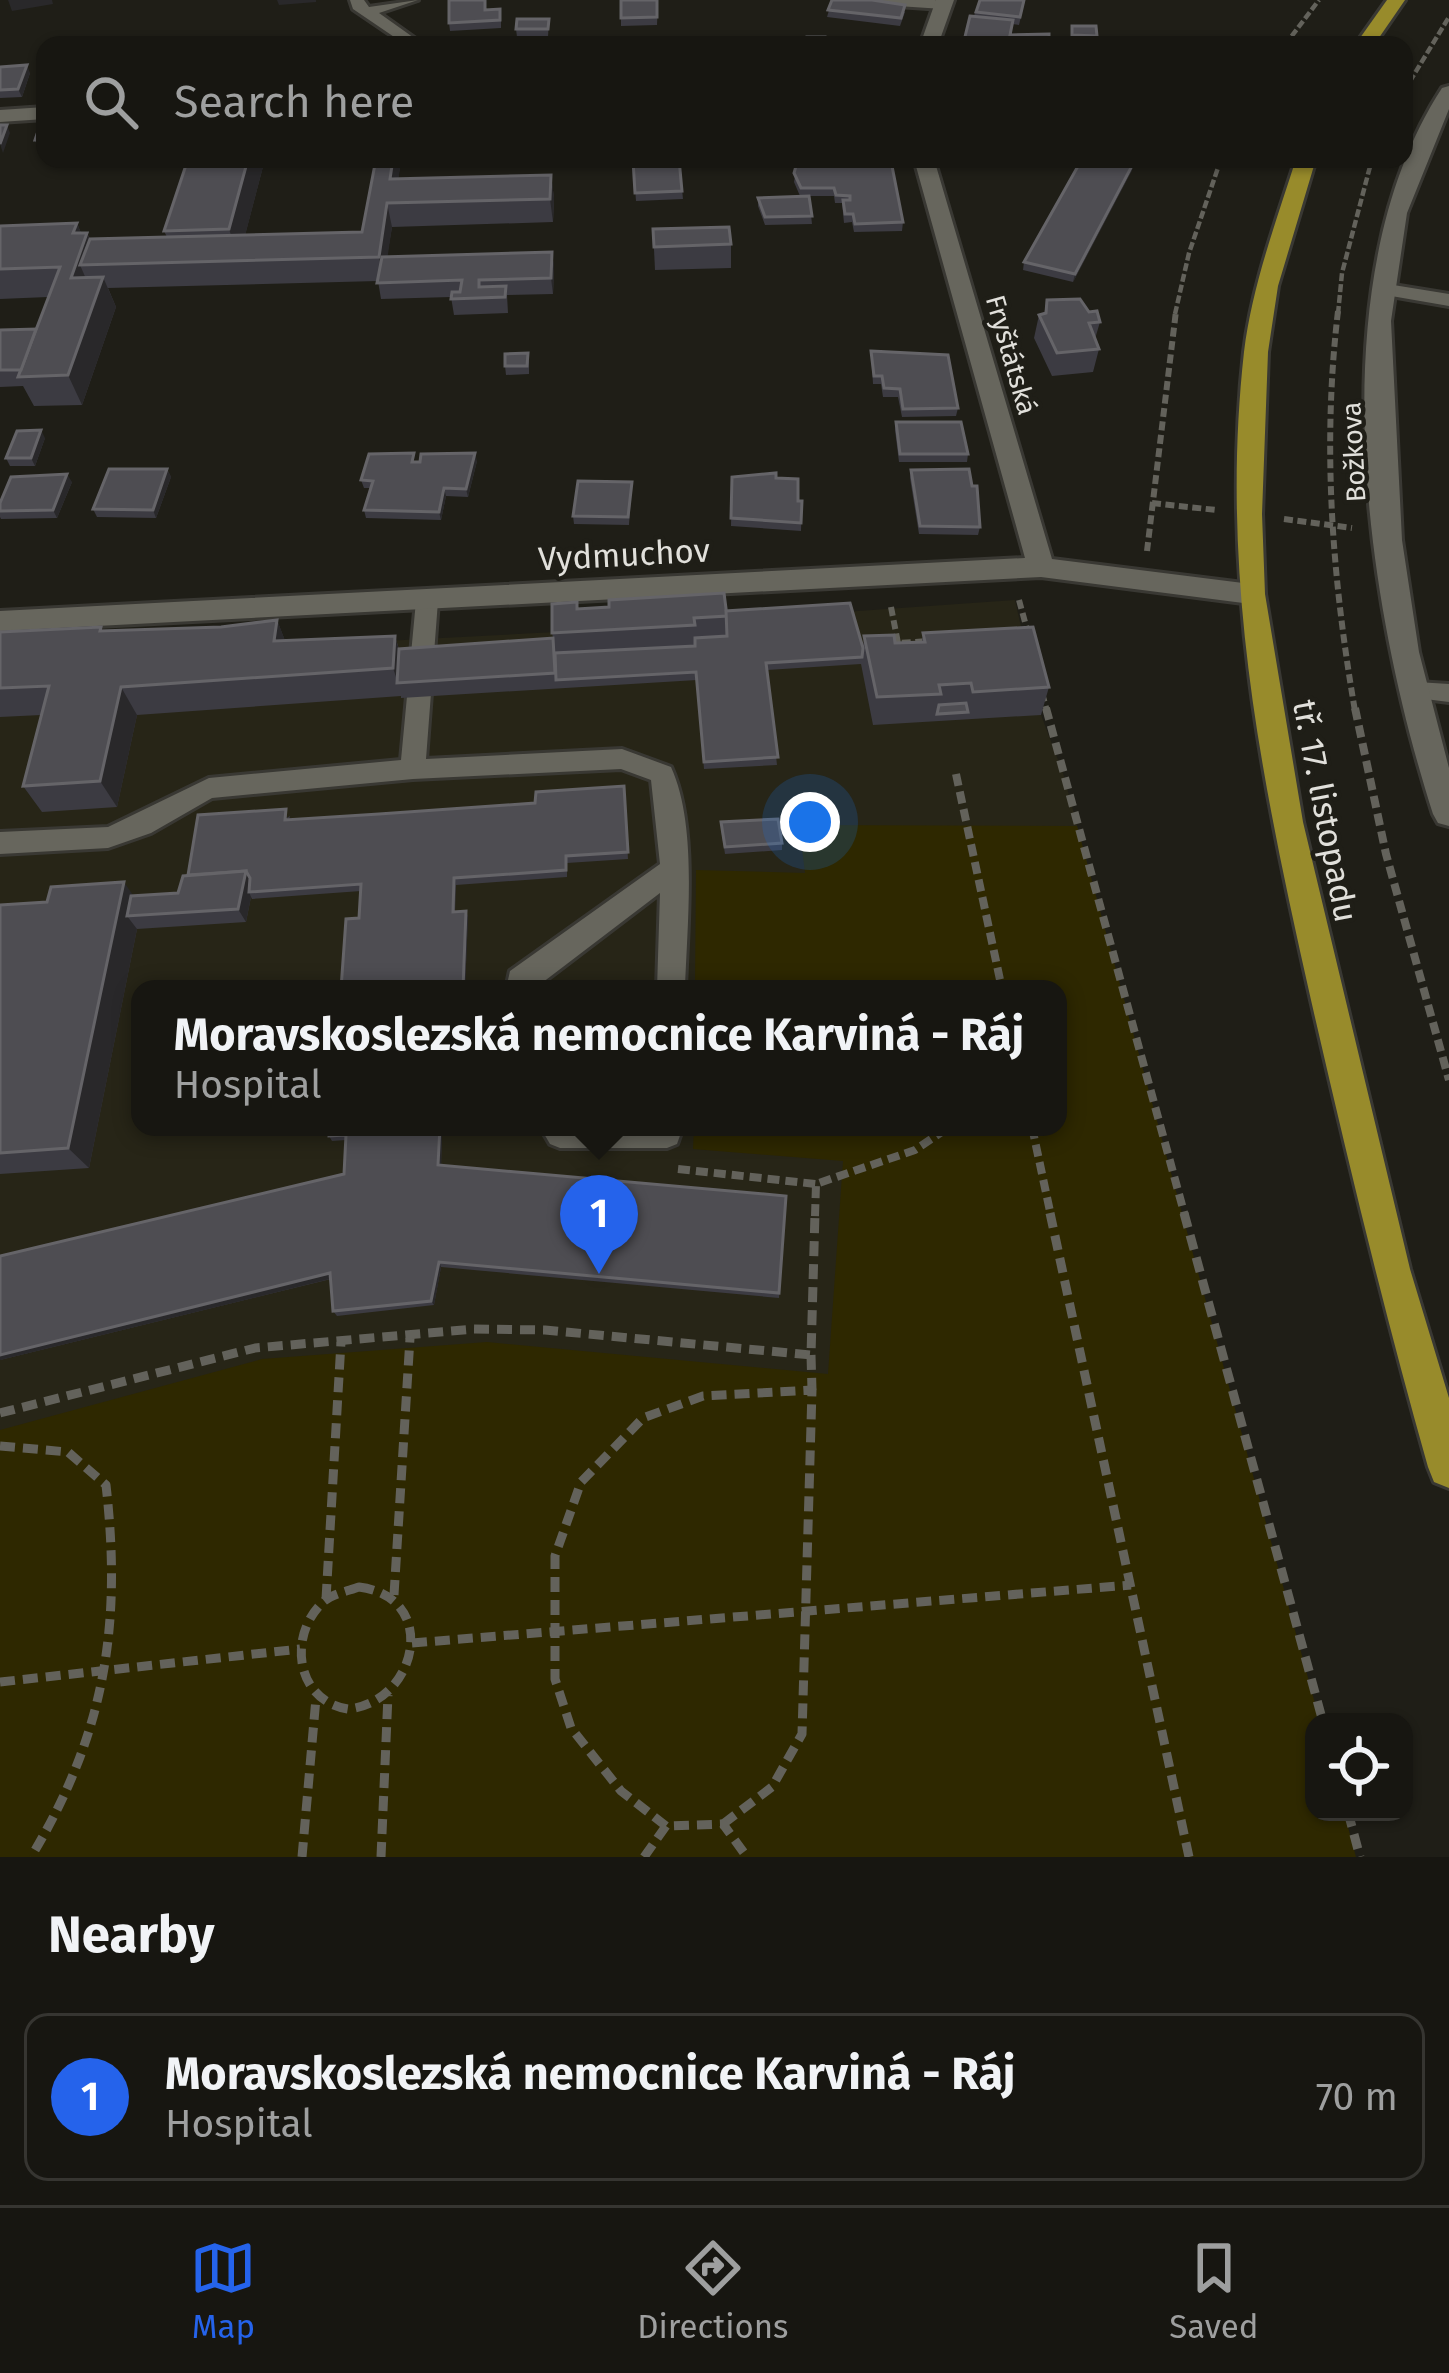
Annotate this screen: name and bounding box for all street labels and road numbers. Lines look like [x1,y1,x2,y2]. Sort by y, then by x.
street label: Fryštátská [979,291,1043,419]
street label: Božkova [1335,401,1373,503]
street label: Vydmuchov [537,531,711,579]
street label: tř. 17. listopadu [1284,697,1366,926]

